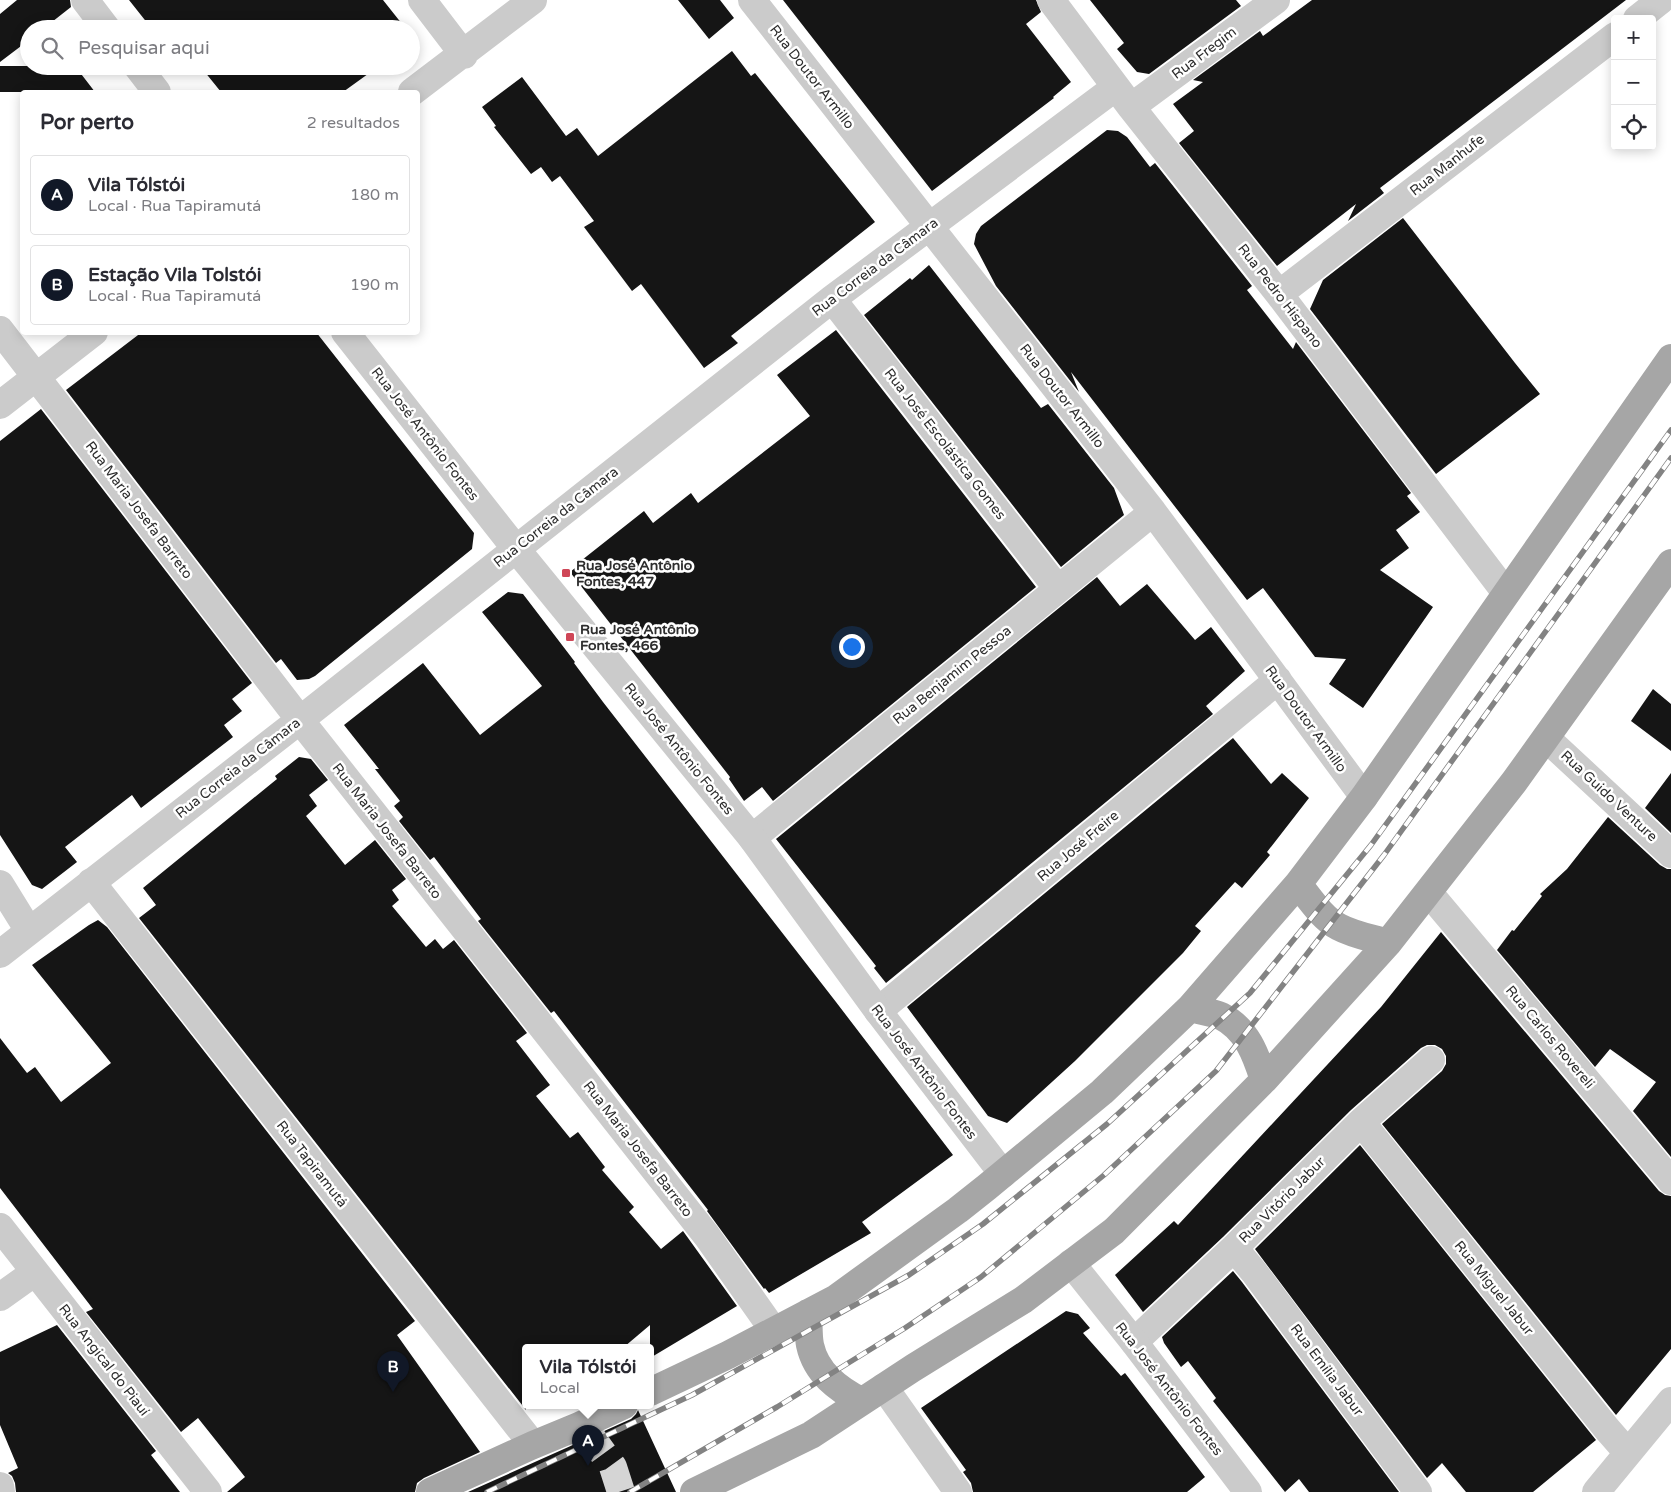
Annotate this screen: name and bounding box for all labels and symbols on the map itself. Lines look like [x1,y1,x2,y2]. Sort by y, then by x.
street label: Rua Doutor Armillo [766,21,858,133]
street label: Rua Fregim [1168,23,1240,83]
street label: Rua Manhufe [1406,131,1488,199]
street label: Rua Correia da Câmara [809,214,941,320]
street label: Rua Pedro Hispano [1234,240,1326,352]
street label: Rua Doutor Armillo [1016,340,1108,452]
street label: Rua José Antônio Fontes [368,364,483,504]
street label: Rua José Escolástica Gomes [881,365,1010,523]
street label: Rua Maria Josefa Barreto [82,438,196,582]
street label: Rua Correia da Câmara [490,463,622,571]
place label: Rua José Antônio Fontes, 447 [576,557,693,590]
marker: Rua José Antônio Fontes, 447 [560,567,572,579]
place label: Rua José Antônio Fontes, 466 [580,621,697,654]
street label: Rua Benjamim Pessoa [889,622,1015,728]
marker: Rua José Antônio Fontes, 466 [564,631,576,643]
your location [839,634,865,660]
street label: Rua Doutor Armillo [1262,662,1350,776]
street label: Rua José Antônio Fontes [621,680,738,819]
street label: Rua Correia da Câmara [172,714,304,822]
street label: Rua Guido Venture [1557,747,1661,845]
street label: Rua Maria Josefa Barreto [329,760,445,902]
street label: Rua José Freire [1034,807,1122,885]
street label: Rua Carlos Rovereli [1502,982,1598,1092]
street label: Rua José Antônio Fontes [868,1001,981,1143]
street label: Rua Maria Josefa Barreto [580,1078,696,1220]
street label: Rua Tapiramutá [273,1117,351,1211]
street label: Rua Vitório Jabur [1235,1153,1329,1247]
street label: Rua Miguel Jabur [1451,1237,1538,1339]
street label: Rua Angical do Piauí [55,1301,153,1420]
street label: Rua José Antônio Fontes [1112,1319,1227,1459]
street label: Rua Emília Jabur [1287,1321,1367,1420]
pin: B [377,1351,409,1392]
pin: A [572,1425,604,1466]

